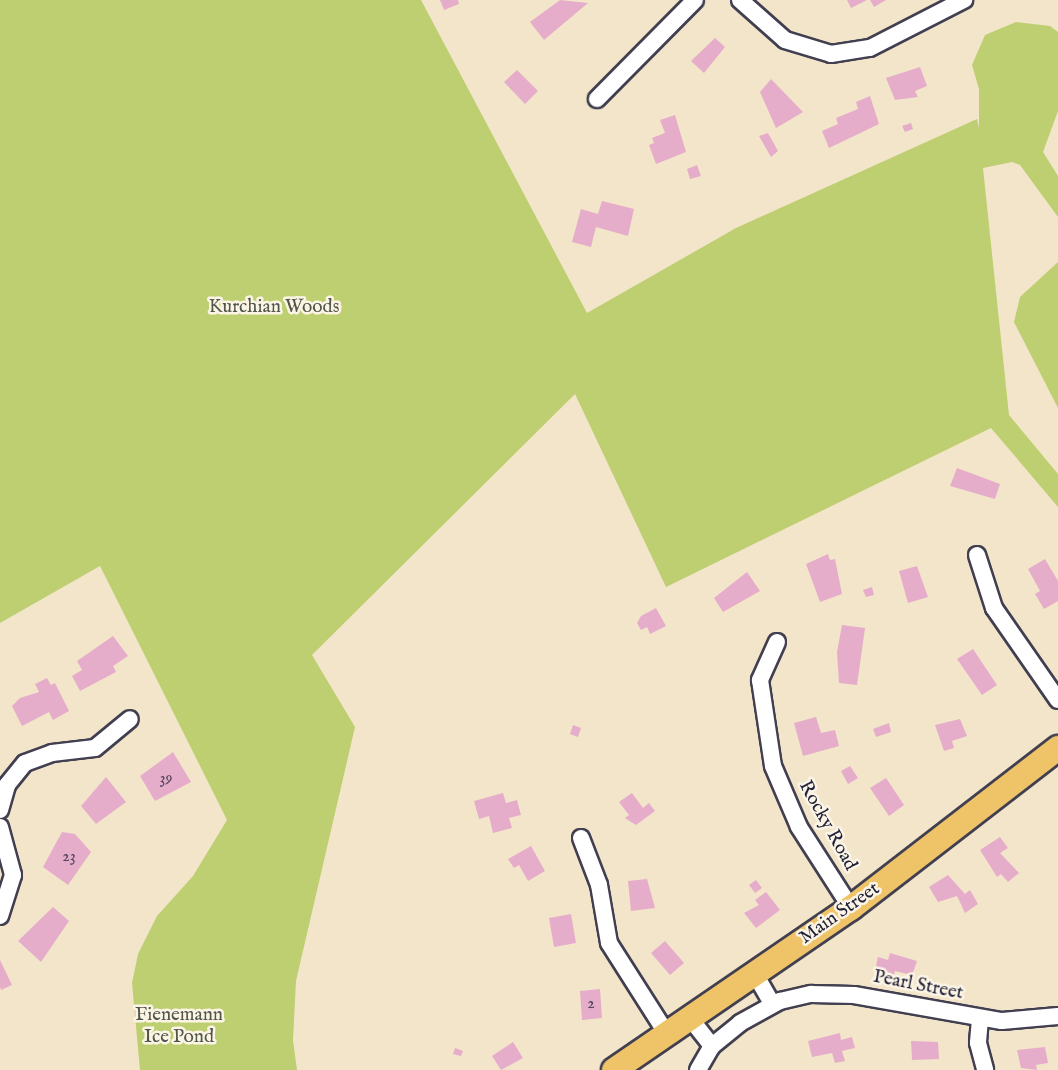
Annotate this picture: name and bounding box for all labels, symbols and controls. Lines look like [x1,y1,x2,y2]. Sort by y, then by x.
park label: Kurchian Woods [209,297,339,319]
house number: 39 [160,769,172,789]
street label: Rocky Road [793,777,861,875]
house number: 23 [62,847,76,867]
street label: Main Street [796,878,884,950]
street label: Pearl Street [871,966,965,1006]
house number: 2 [587,994,595,1014]
park label: Fienemann Ice Pond [135,1005,223,1049]

